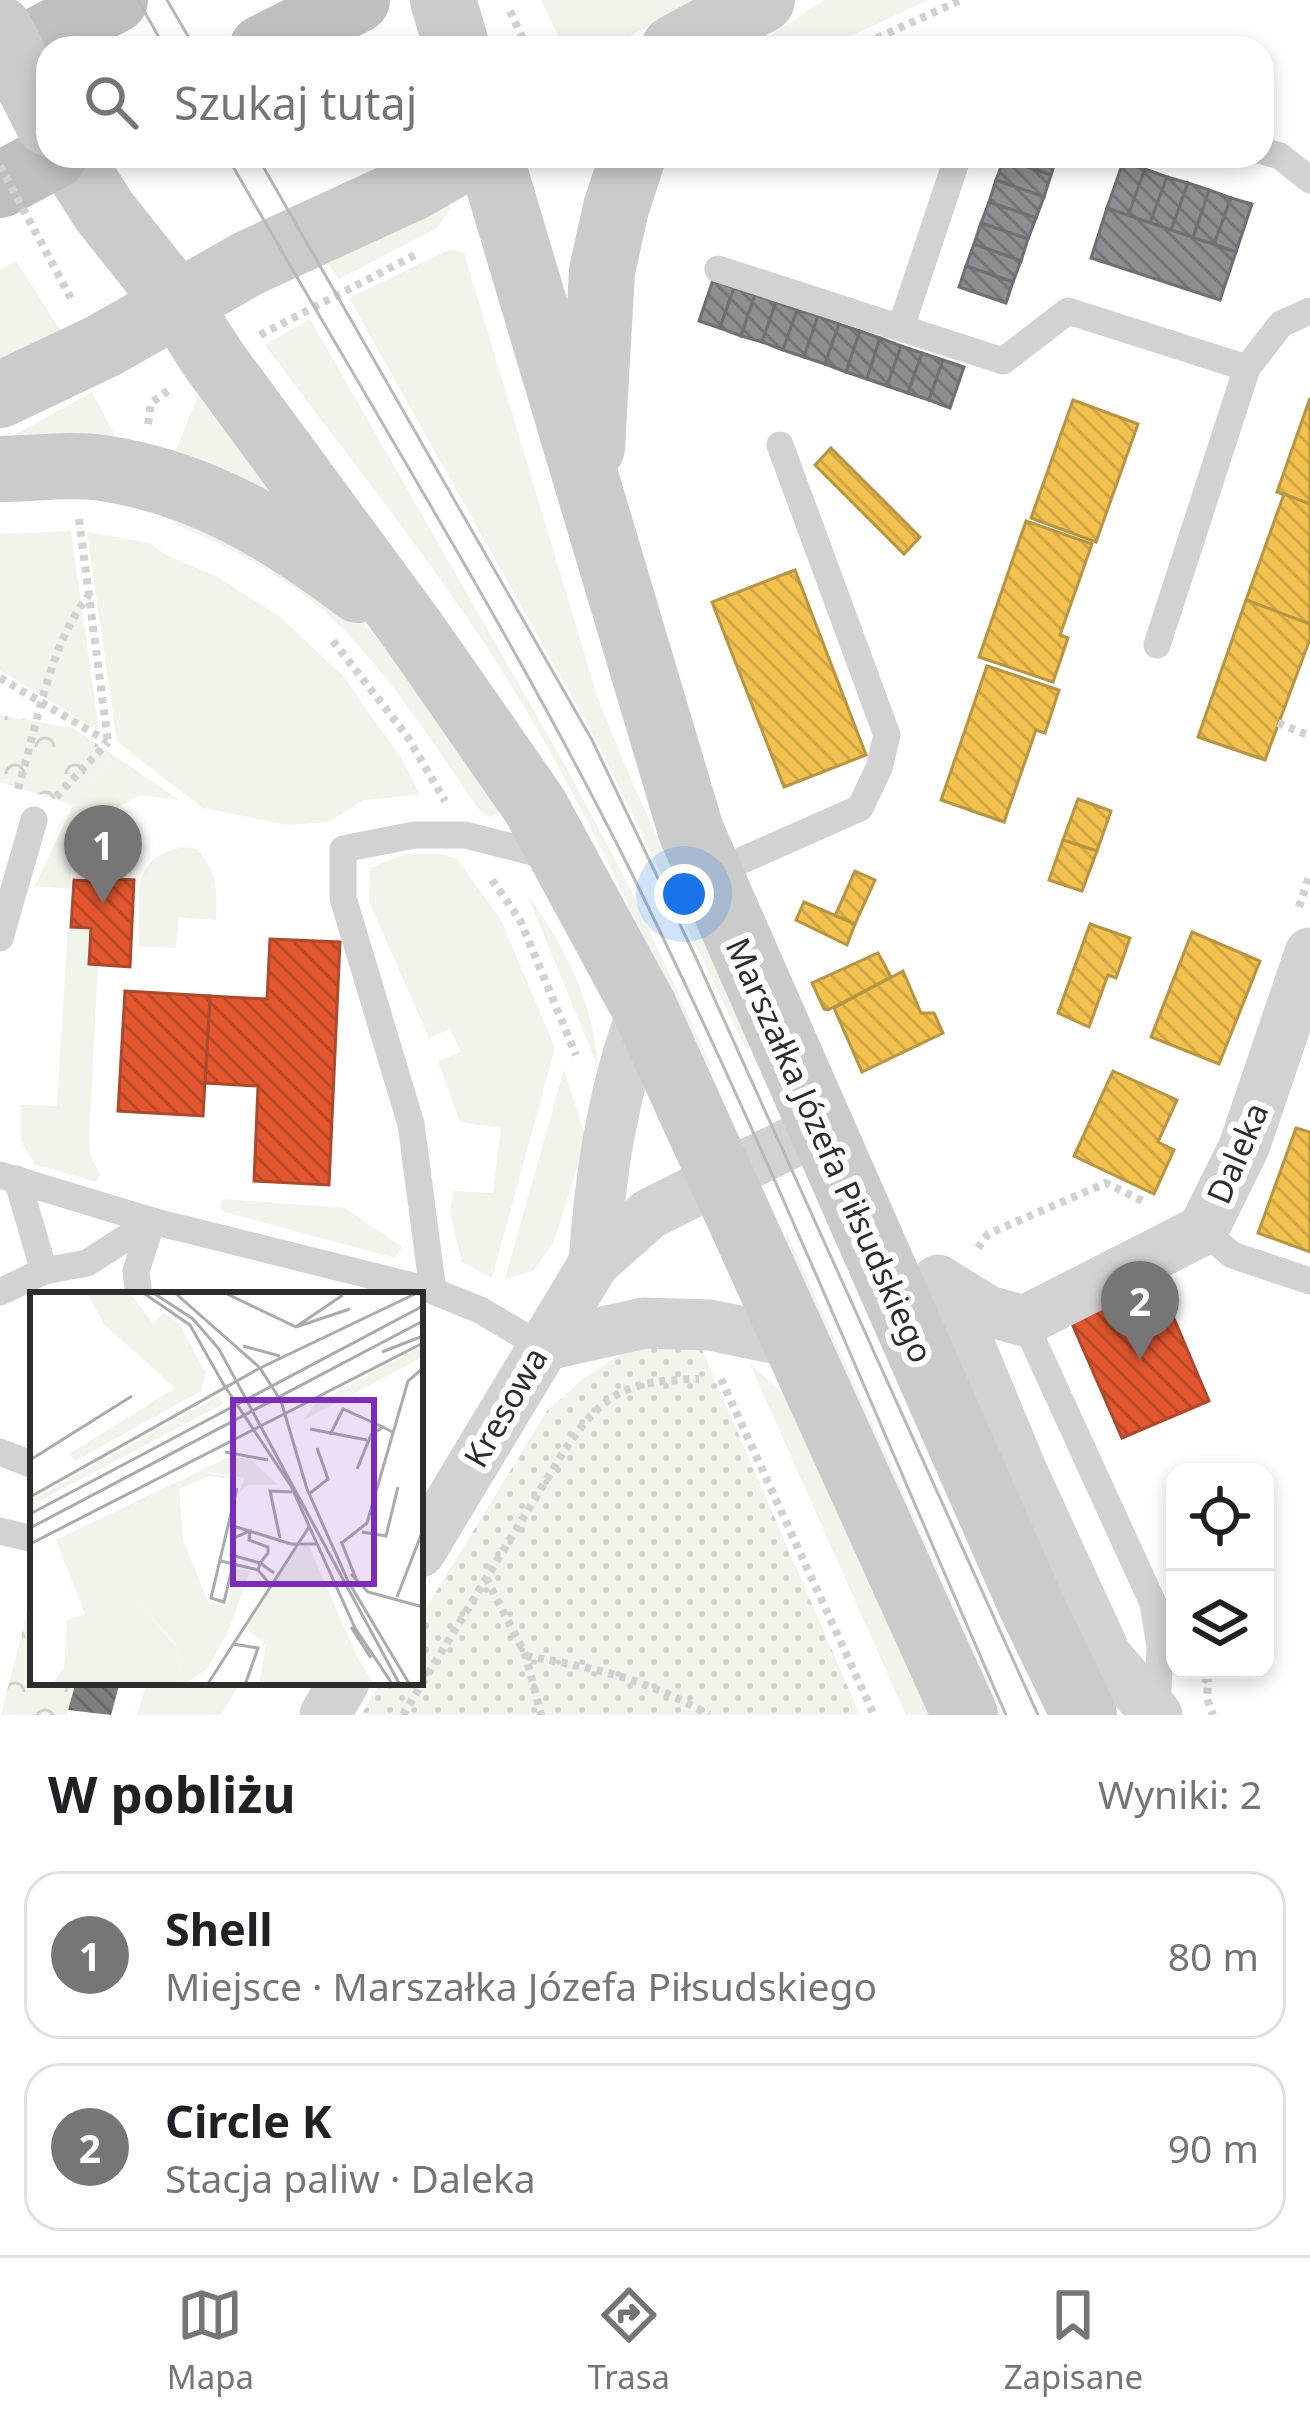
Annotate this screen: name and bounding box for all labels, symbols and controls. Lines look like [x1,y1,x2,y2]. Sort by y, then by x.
search box [36,36,1274,168]
icon: search [78,69,144,135]
text: Szukaj tutaj [174,72,417,133]
pin: 1 [64,805,142,904]
your location [654,864,714,924]
street label: Marszałka Józefa Piłsudskiego [716,930,944,1370]
street label: Daleka [1196,1095,1278,1211]
pin: 2 [1101,1261,1179,1360]
inset map [30,1292,423,1685]
street label: Kresowa [453,1339,557,1475]
map controls [1166,1463,1274,1679]
button: locate [1166,1463,1274,1571]
button: layers [1166,1571,1274,1679]
text: W pobliżu [48,1758,296,1828]
text: Wyniki: 2 [1098,1767,1262,1820]
text: Shell [165,1898,273,1959]
text: 1 [79,1929,101,1982]
text: 80 m [1168,1929,1259,1982]
text: Miejsce · Marszałka Józefa Piłsudskiego [165,1959,877,2012]
text: Circle K [165,2090,332,2151]
text: 2 [79,2121,101,2174]
text: 90 m [1168,2121,1259,2174]
text: Stacja paliw · Daleka [165,2151,536,2204]
tab: Mapa [167,2282,254,2399]
tab: Trasa [588,2282,670,2399]
tab: Zapisane [1004,2282,1143,2399]

